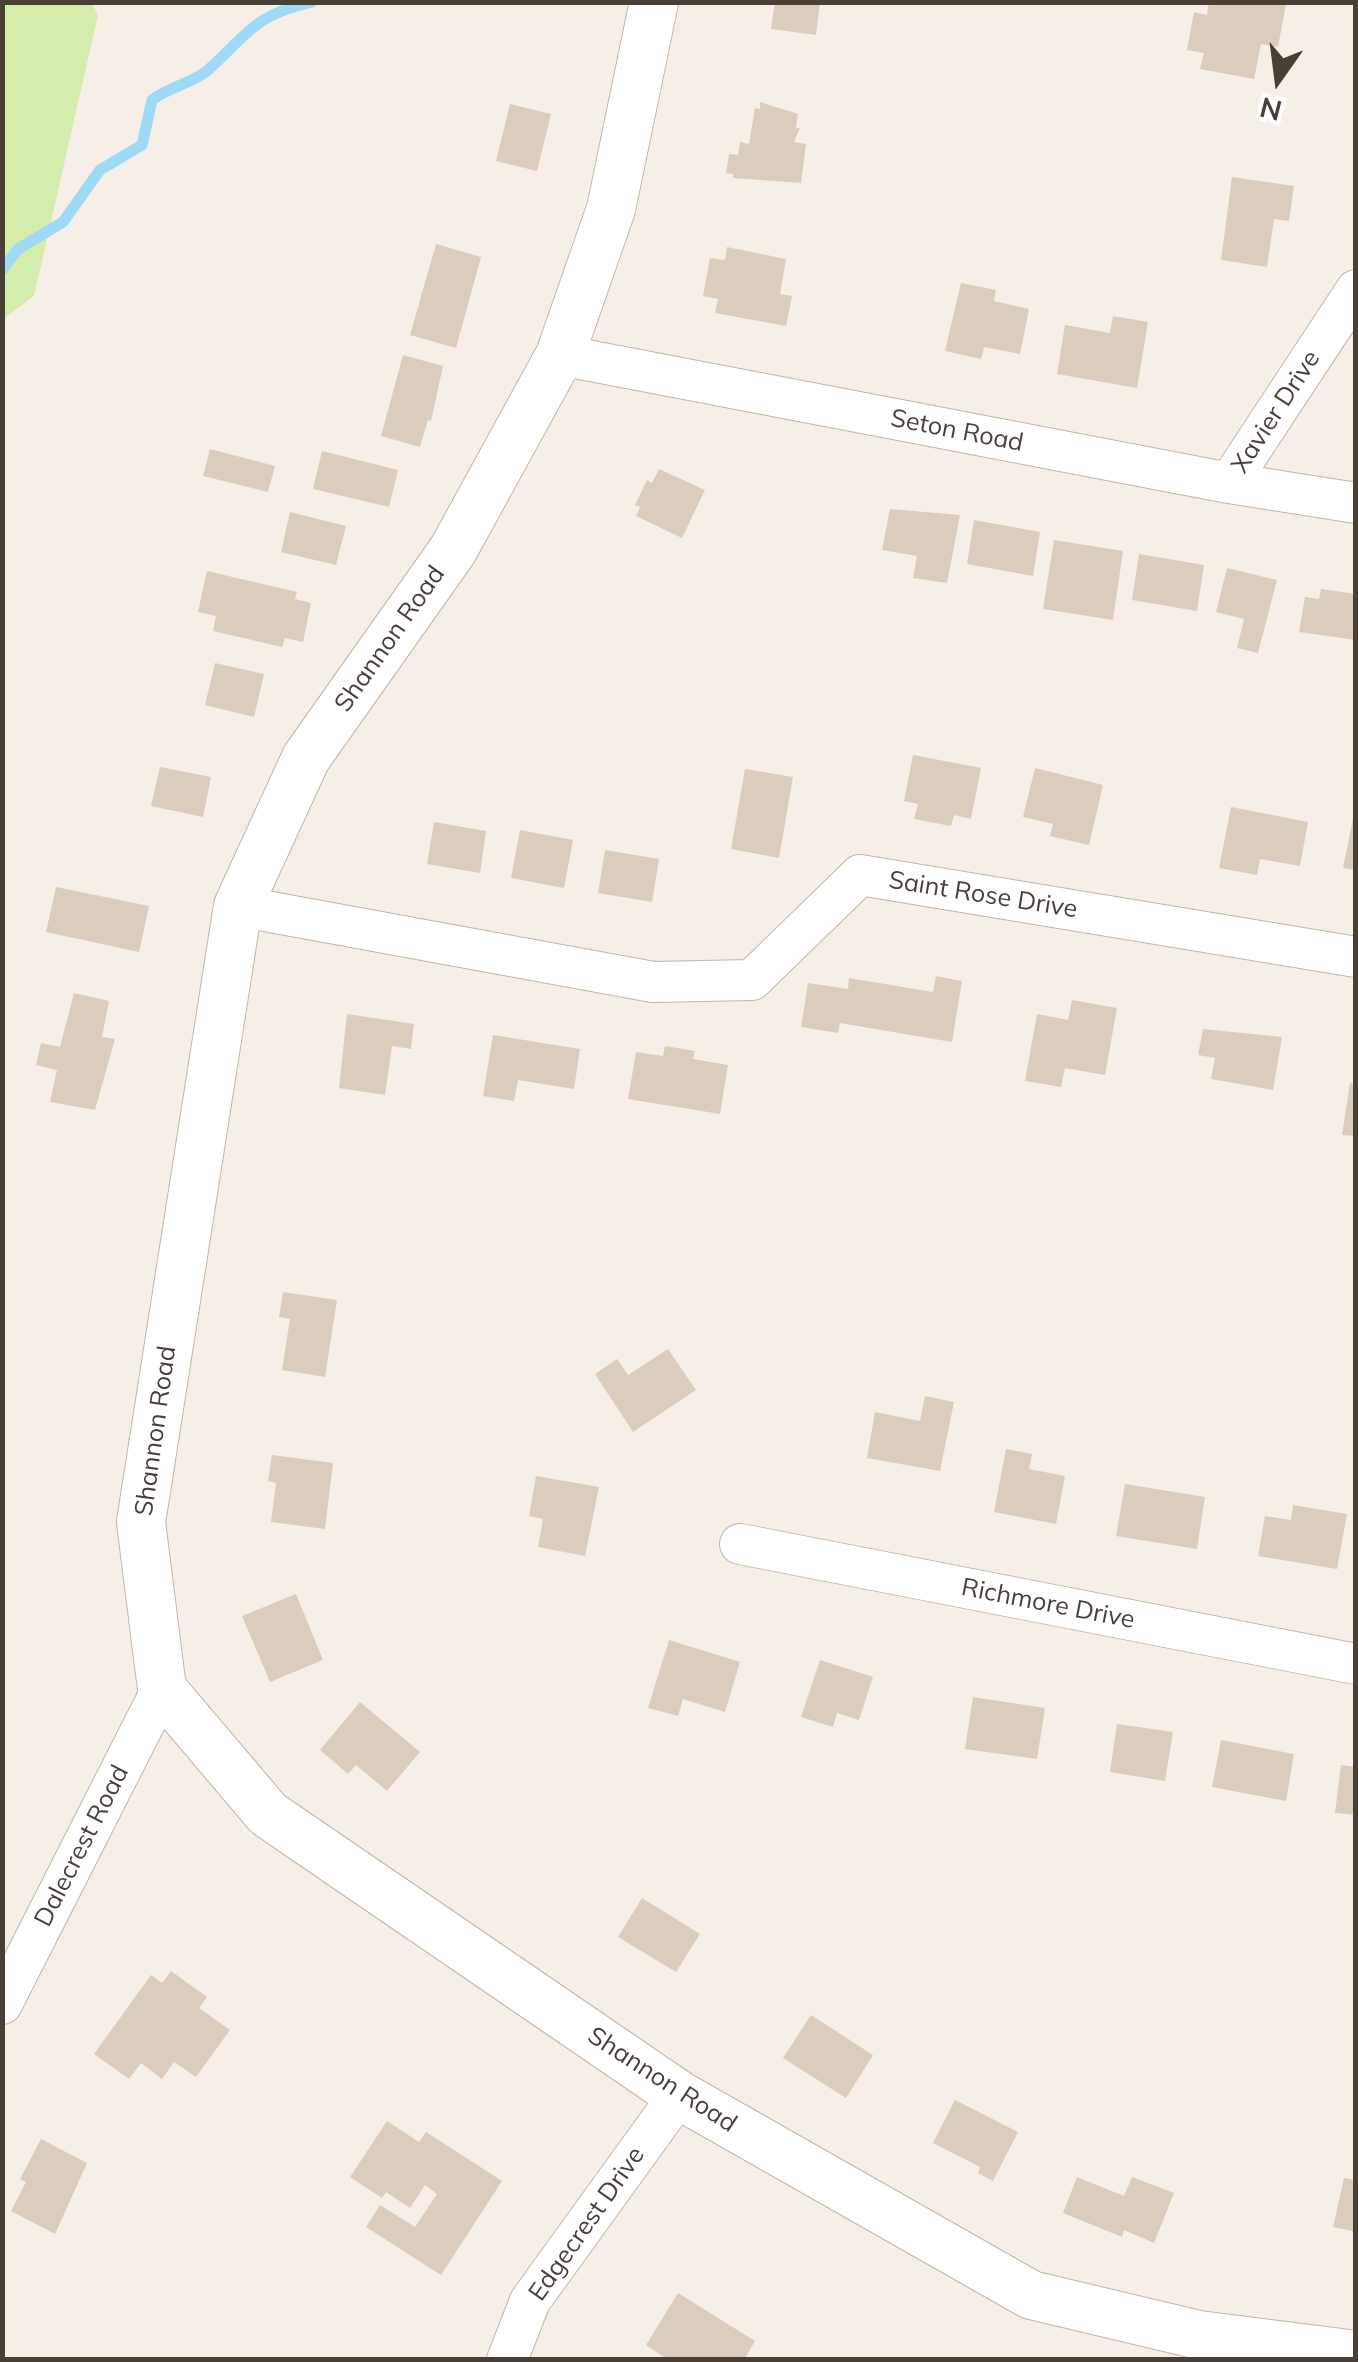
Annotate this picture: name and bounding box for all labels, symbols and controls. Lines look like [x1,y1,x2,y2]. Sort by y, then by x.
north arrow [1228,30,1328,130]
text: N [1256,90,1285,129]
street label: Xavier Drive [1225,345,1327,479]
street label: Seton Road [888,403,1026,459]
street label: Shannon Road [329,560,451,718]
street label: Saint Rose Drive [886,865,1080,925]
street label: Shannon Road [129,1344,183,1518]
street label: Richmore Drive [959,1572,1137,1636]
street label: Dalecrest Road [28,1760,136,1932]
street label: Shannon Road [582,2021,742,2139]
street label: Edgecrest Drive [523,2141,651,2307]

